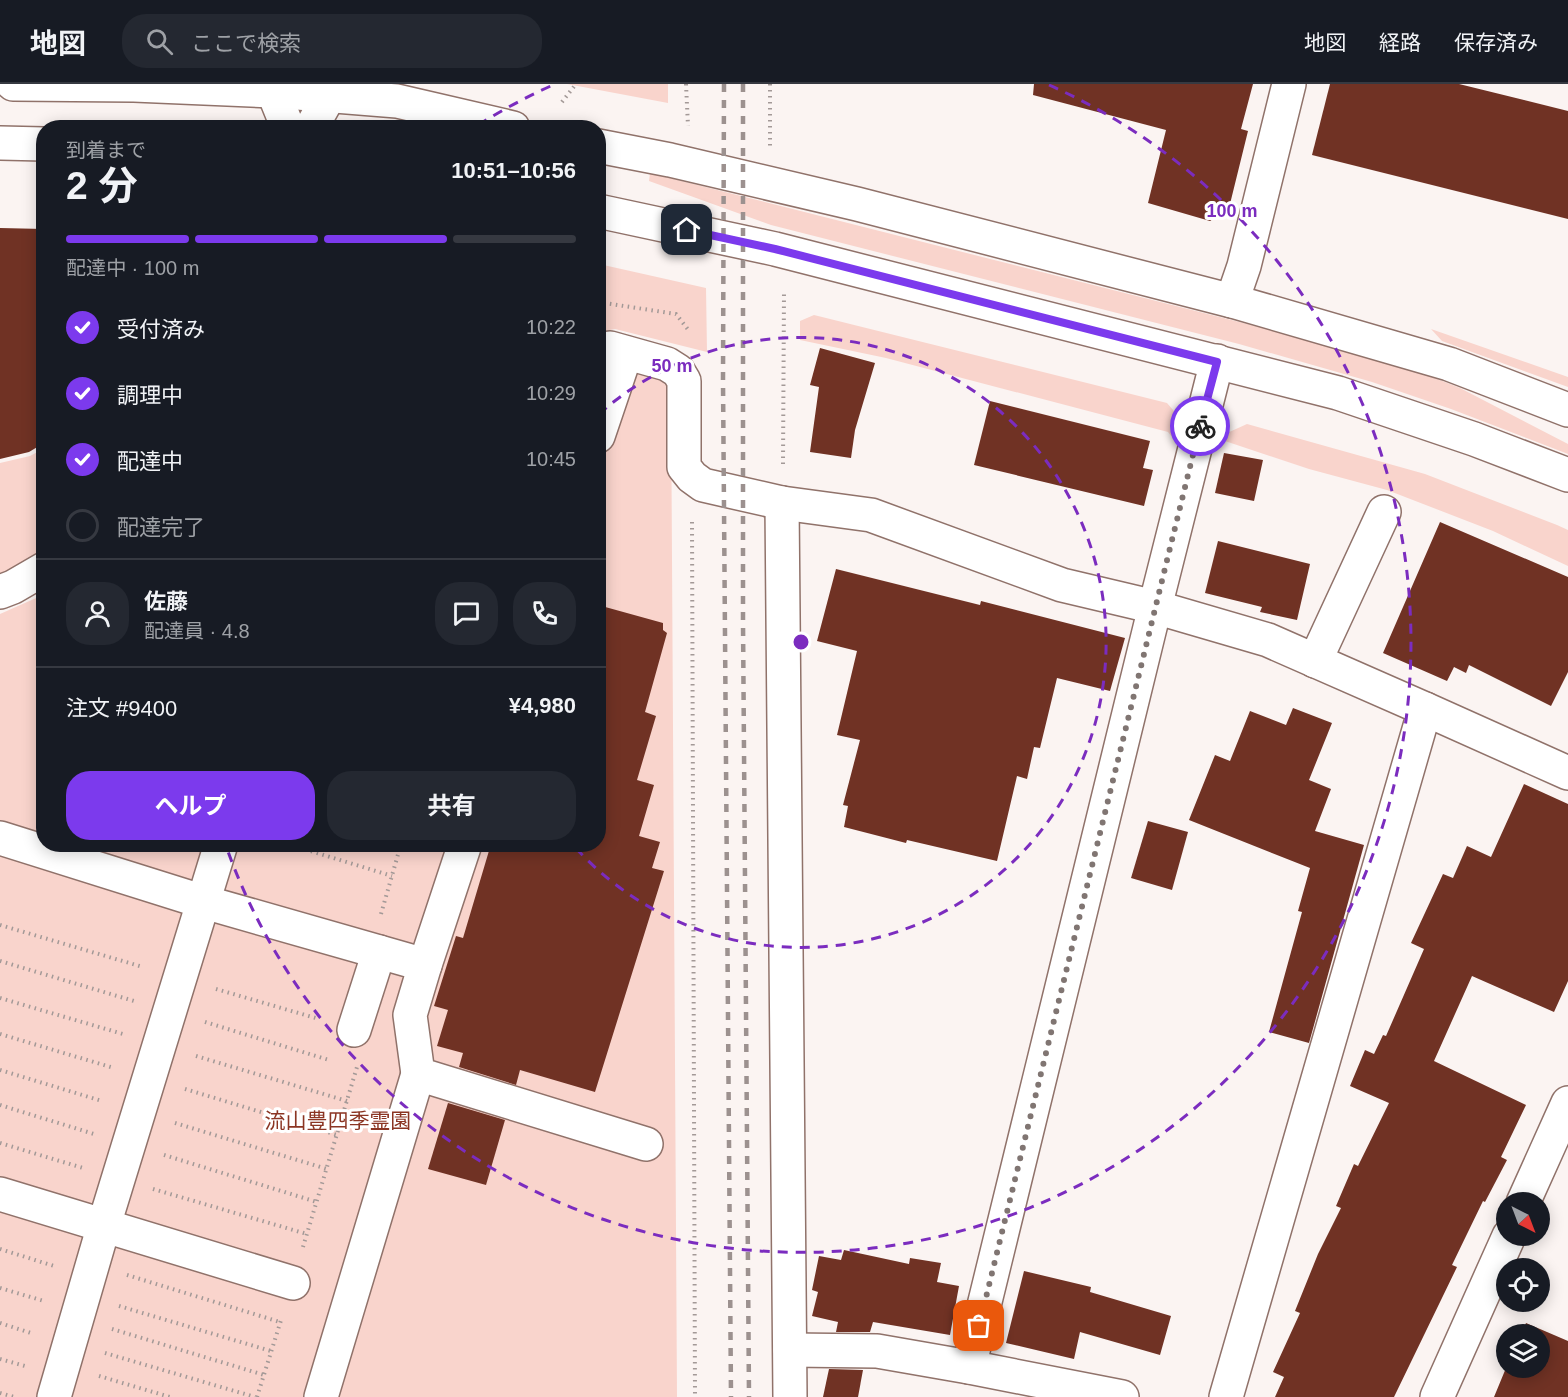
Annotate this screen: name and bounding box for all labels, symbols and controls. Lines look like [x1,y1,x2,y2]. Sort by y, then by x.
search box [122,14,542,68]
icon: search [143,25,176,58]
text: 地図 [30,28,86,59]
text: ここで検索 [191,31,301,56]
text: 地図 [1304,31,1346,54]
text: 経路 [1379,31,1421,54]
text: 保存済み [1454,31,1538,54]
text: 到着まで [66,139,146,161]
text: 10:51–10:56 [451,158,576,183]
text: 2 分 [66,164,138,207]
text: 100 m [1206,201,1258,221]
pin [661,204,712,255]
icon: home [670,213,703,246]
text: 配達中 · 100 m [66,257,199,279]
icon: check [66,311,99,344]
text: 10:22 [526,316,576,338]
text: 受付済み [117,317,205,342]
text: 50 m [651,356,693,376]
icon: check [66,377,99,410]
text: 10:29 [526,382,576,404]
text: 調理中 [117,383,183,408]
courier [1170,396,1230,456]
icon: bike [1184,410,1217,443]
icon: check [66,443,99,476]
text: 10:45 [526,448,576,470]
text: 配達中 [117,449,183,474]
text: 配達完了 [117,515,205,540]
button: person [66,582,129,645]
button: chat [435,582,498,645]
button: phone [513,582,576,645]
text: 佐藤 [144,589,188,614]
text: 配達員 · 4.8 [144,620,250,642]
centre of rings [791,632,811,652]
text: ¥4,980 [509,693,576,718]
text: 注文 #9400 [66,696,177,721]
button: ヘルプ [66,771,315,840]
button: 共有 [327,771,576,840]
park label: 流山豊四季霊園 [265,1109,412,1132]
north arrow [1496,1192,1550,1246]
map controls [1496,1192,1550,1378]
button: locate [1496,1258,1550,1312]
pin [953,1300,1004,1351]
icon: bag [962,1309,995,1342]
button: layers [1496,1324,1550,1378]

